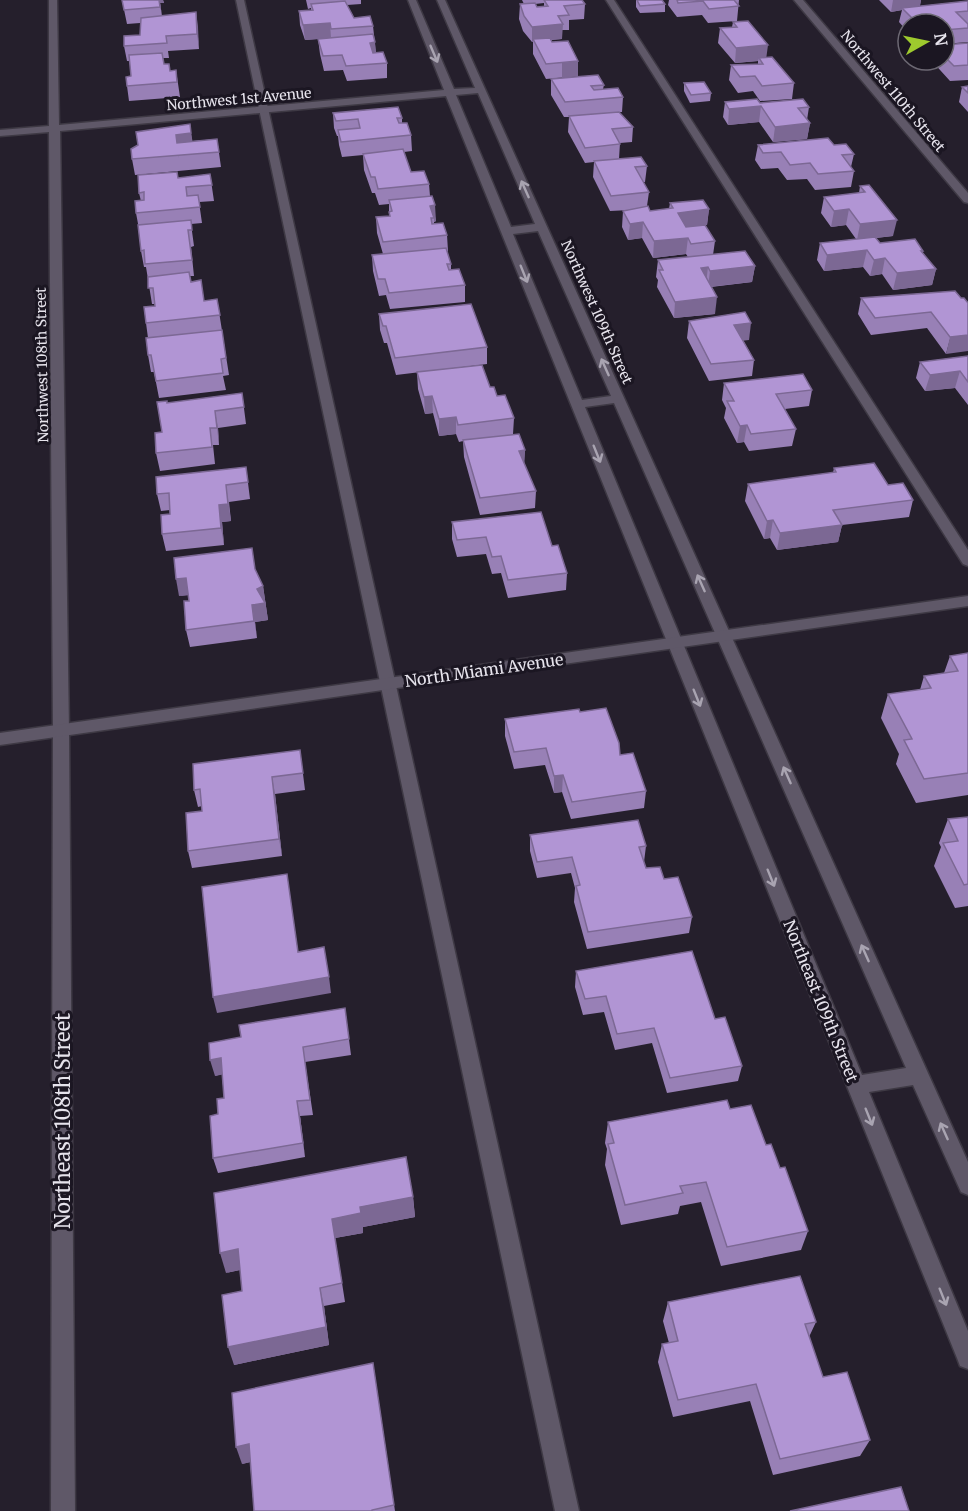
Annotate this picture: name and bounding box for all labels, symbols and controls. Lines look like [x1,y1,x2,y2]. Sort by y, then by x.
north arrow [896,12,956,72]
street label: Northwest 110th Street [837,27,949,155]
one-way arrow [429,44,440,63]
street label: Northwest 1st Avenue [166,84,312,114]
one-way arrow [519,180,530,198]
street label: Northwest 109th Street [557,237,637,387]
one-way arrow [519,264,530,282]
street label: Northwest 108th Street [32,287,52,443]
one-way arrow [598,358,610,376]
one-way arrow [592,444,603,463]
one-way arrow [695,574,706,592]
street label: North Miami Avenue [403,649,565,691]
one-way arrow [692,688,703,706]
one-way arrow [780,766,792,784]
one-way arrow [766,868,777,887]
street label: Northeast 109th Street [779,917,863,1086]
one-way arrow [859,944,870,962]
street label: Northeast 108th Street [50,1013,75,1229]
one-way arrow [864,1107,875,1125]
one-way arrow [938,1123,950,1141]
one-way arrow [938,1287,949,1306]

